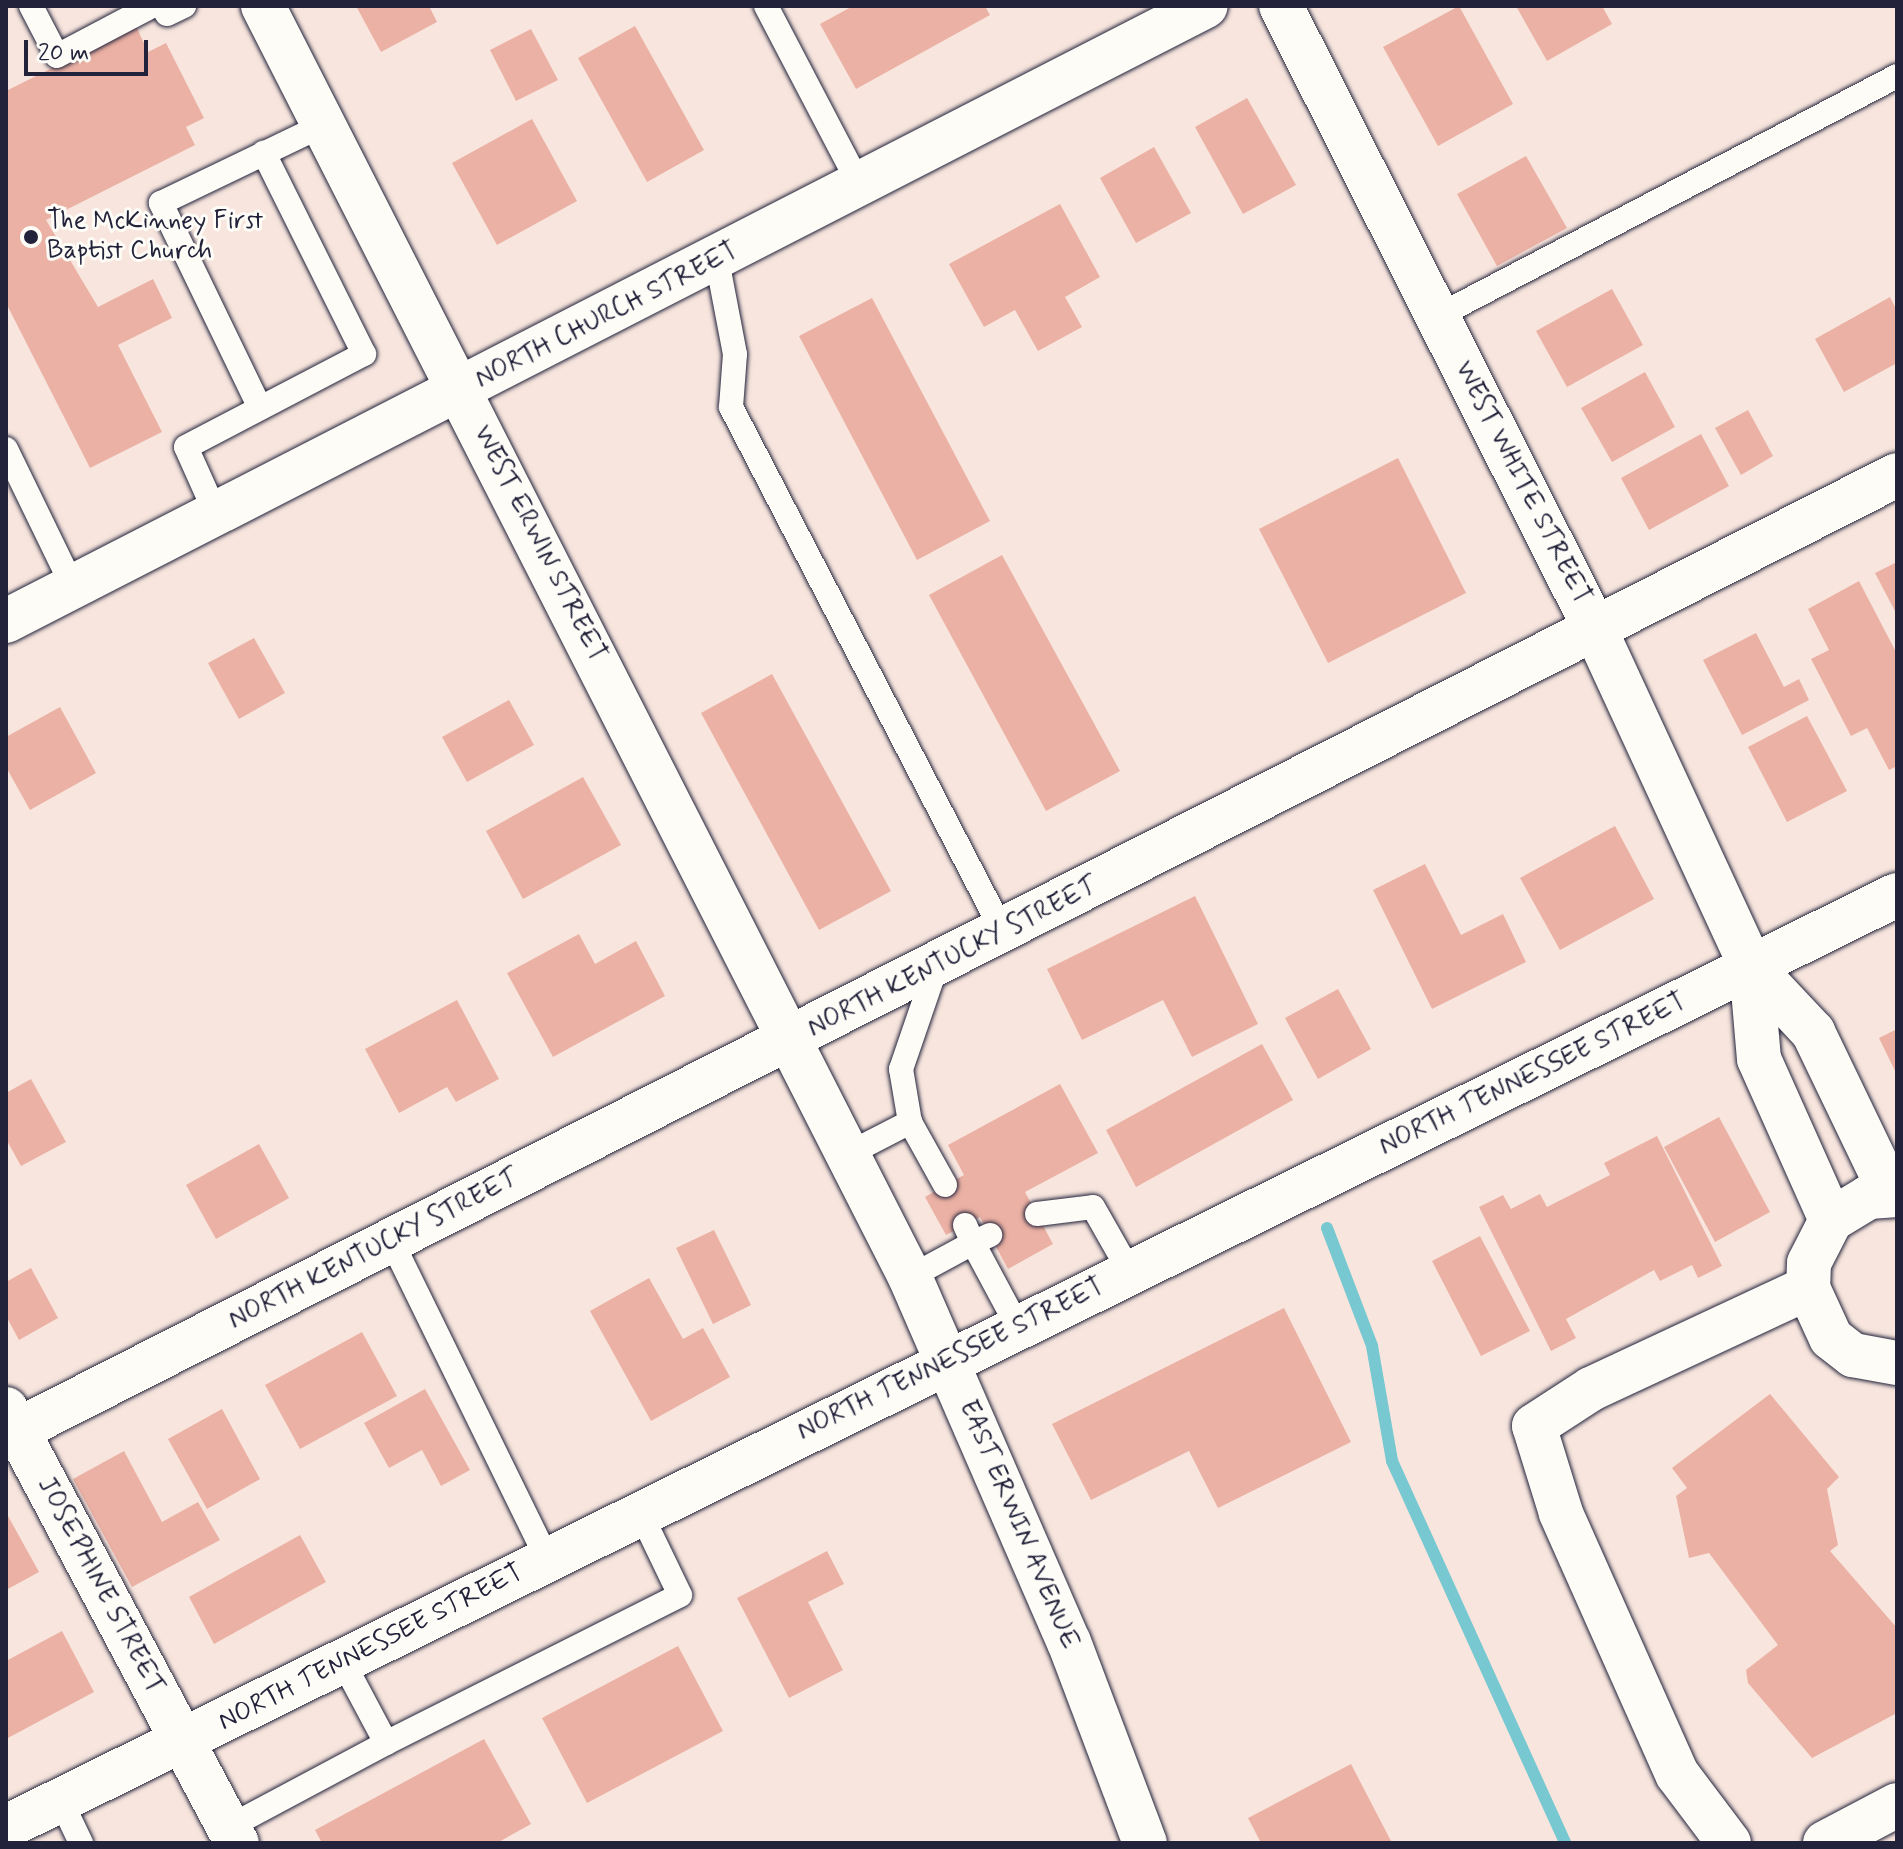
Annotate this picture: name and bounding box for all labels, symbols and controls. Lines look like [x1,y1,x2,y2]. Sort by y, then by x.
scale bar [28,24,152,74]
text: 20 m [38,38,89,69]
place label: The McKinney First Baptist Church [47,206,256,268]
marker: The McKinney First Baptist Church [22,228,40,246]
street label: NORTH CHURCH STREET [469,235,745,397]
street label: WEST WHITE STREET [1447,356,1597,610]
street label: WEST ERWIN STREET [465,419,613,669]
street label: NORTH KENTUCKY STREET [799,869,1107,1047]
street label: NORTH TENNESSEE STREET [1377,988,1689,1162]
street label: NORTH KENTUCKY STREET [220,1161,528,1339]
street label: NORTH TENNESSEE STREET [795,1273,1107,1447]
street label: EAST ERWIN AVENUE [952,1398,1084,1652]
street label: JOSEPHINE STREET [29,1471,171,1701]
street label: NORTH TENNESSEE STREET [216,1559,526,1737]

